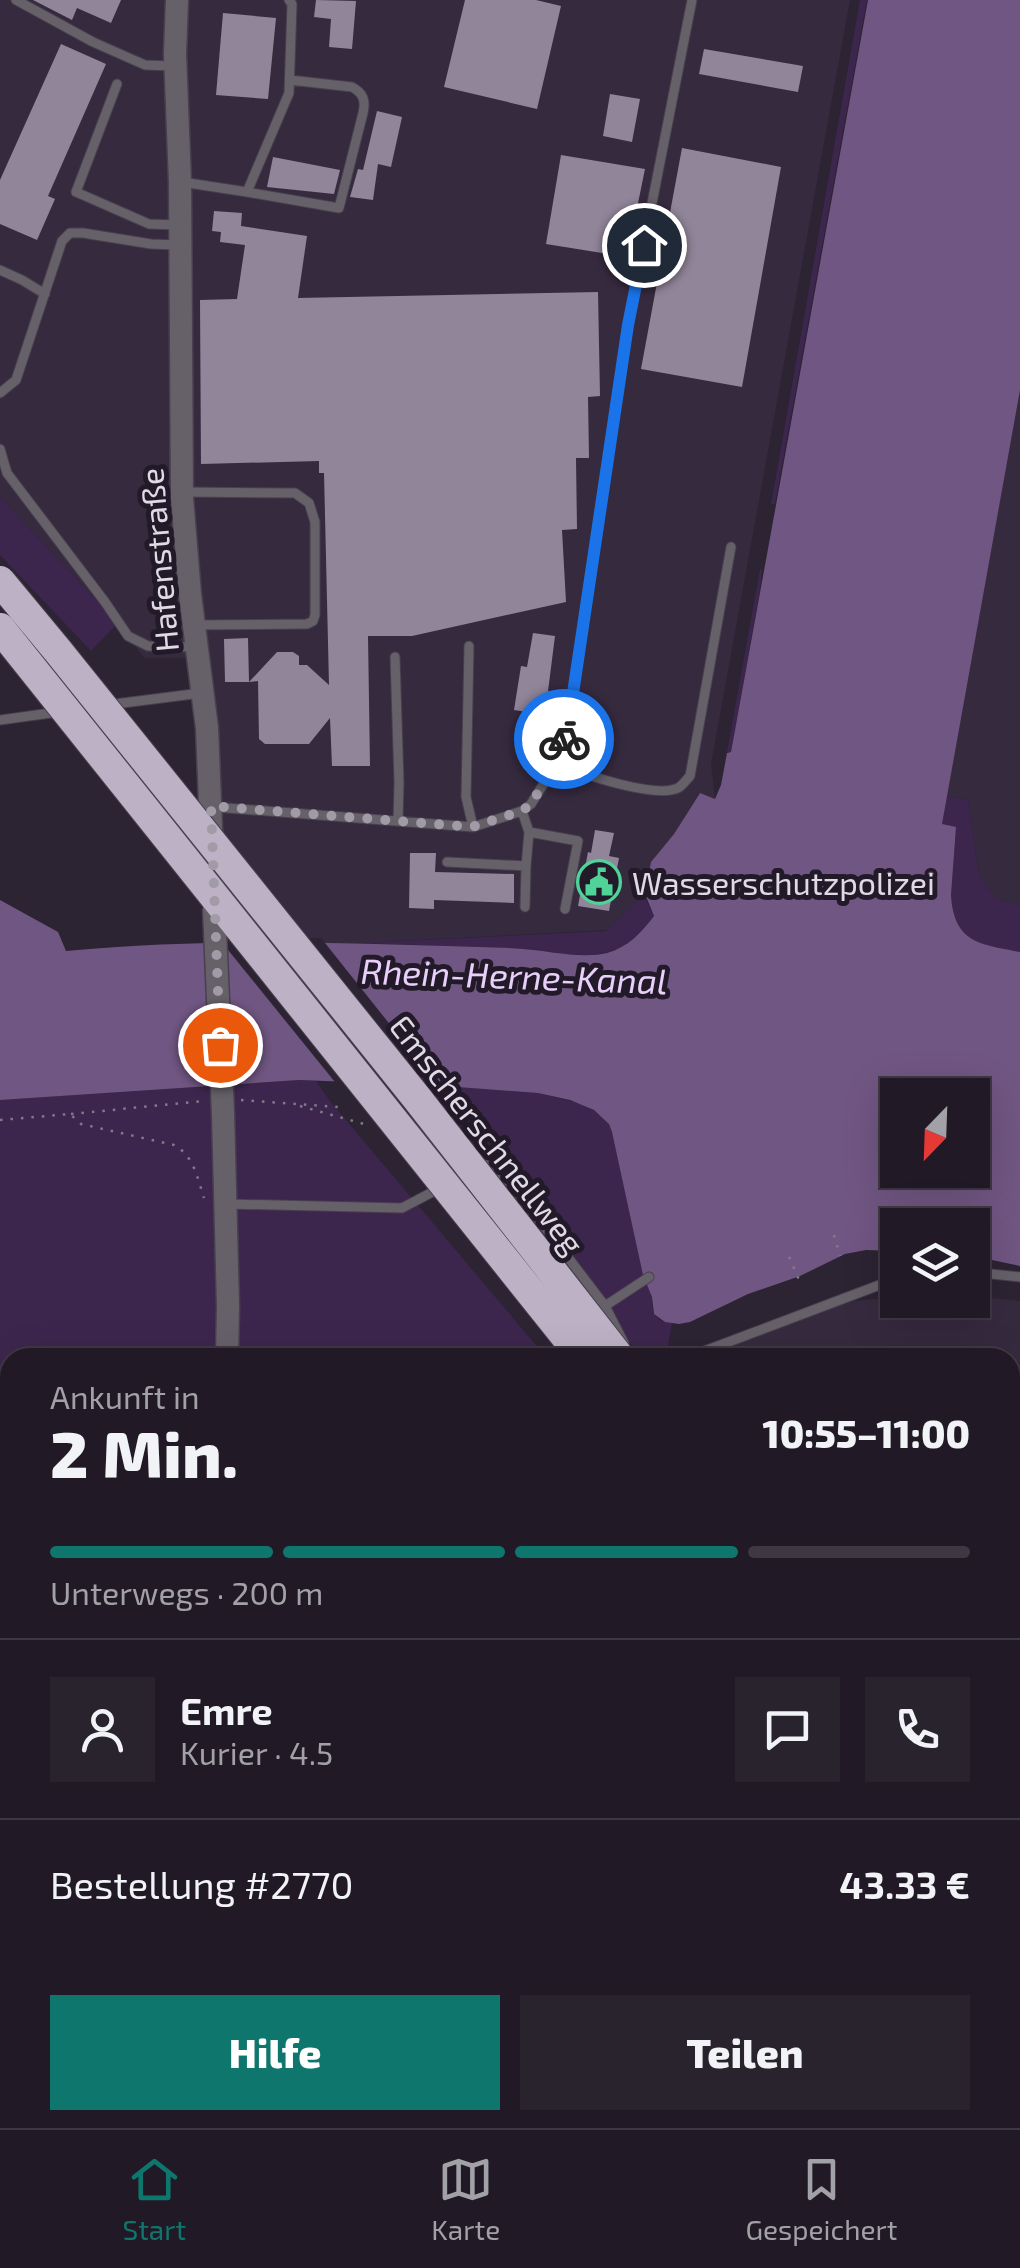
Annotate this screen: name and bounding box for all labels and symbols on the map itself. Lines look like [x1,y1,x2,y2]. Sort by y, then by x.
pin [602,203,687,288]
street label: Hafenstraße [131,467,185,653]
courier [514,689,614,789]
public building icon: Wasserschutzpolizei [576,859,622,905]
place label: Wasserschutzpolizei [632,863,935,901]
water label: Rhein-Herne-Kanal [360,949,668,1001]
pin [178,1003,263,1088]
street label: Emscherschnellweg [383,1007,593,1261]
north arrow [880,1078,990,1188]

